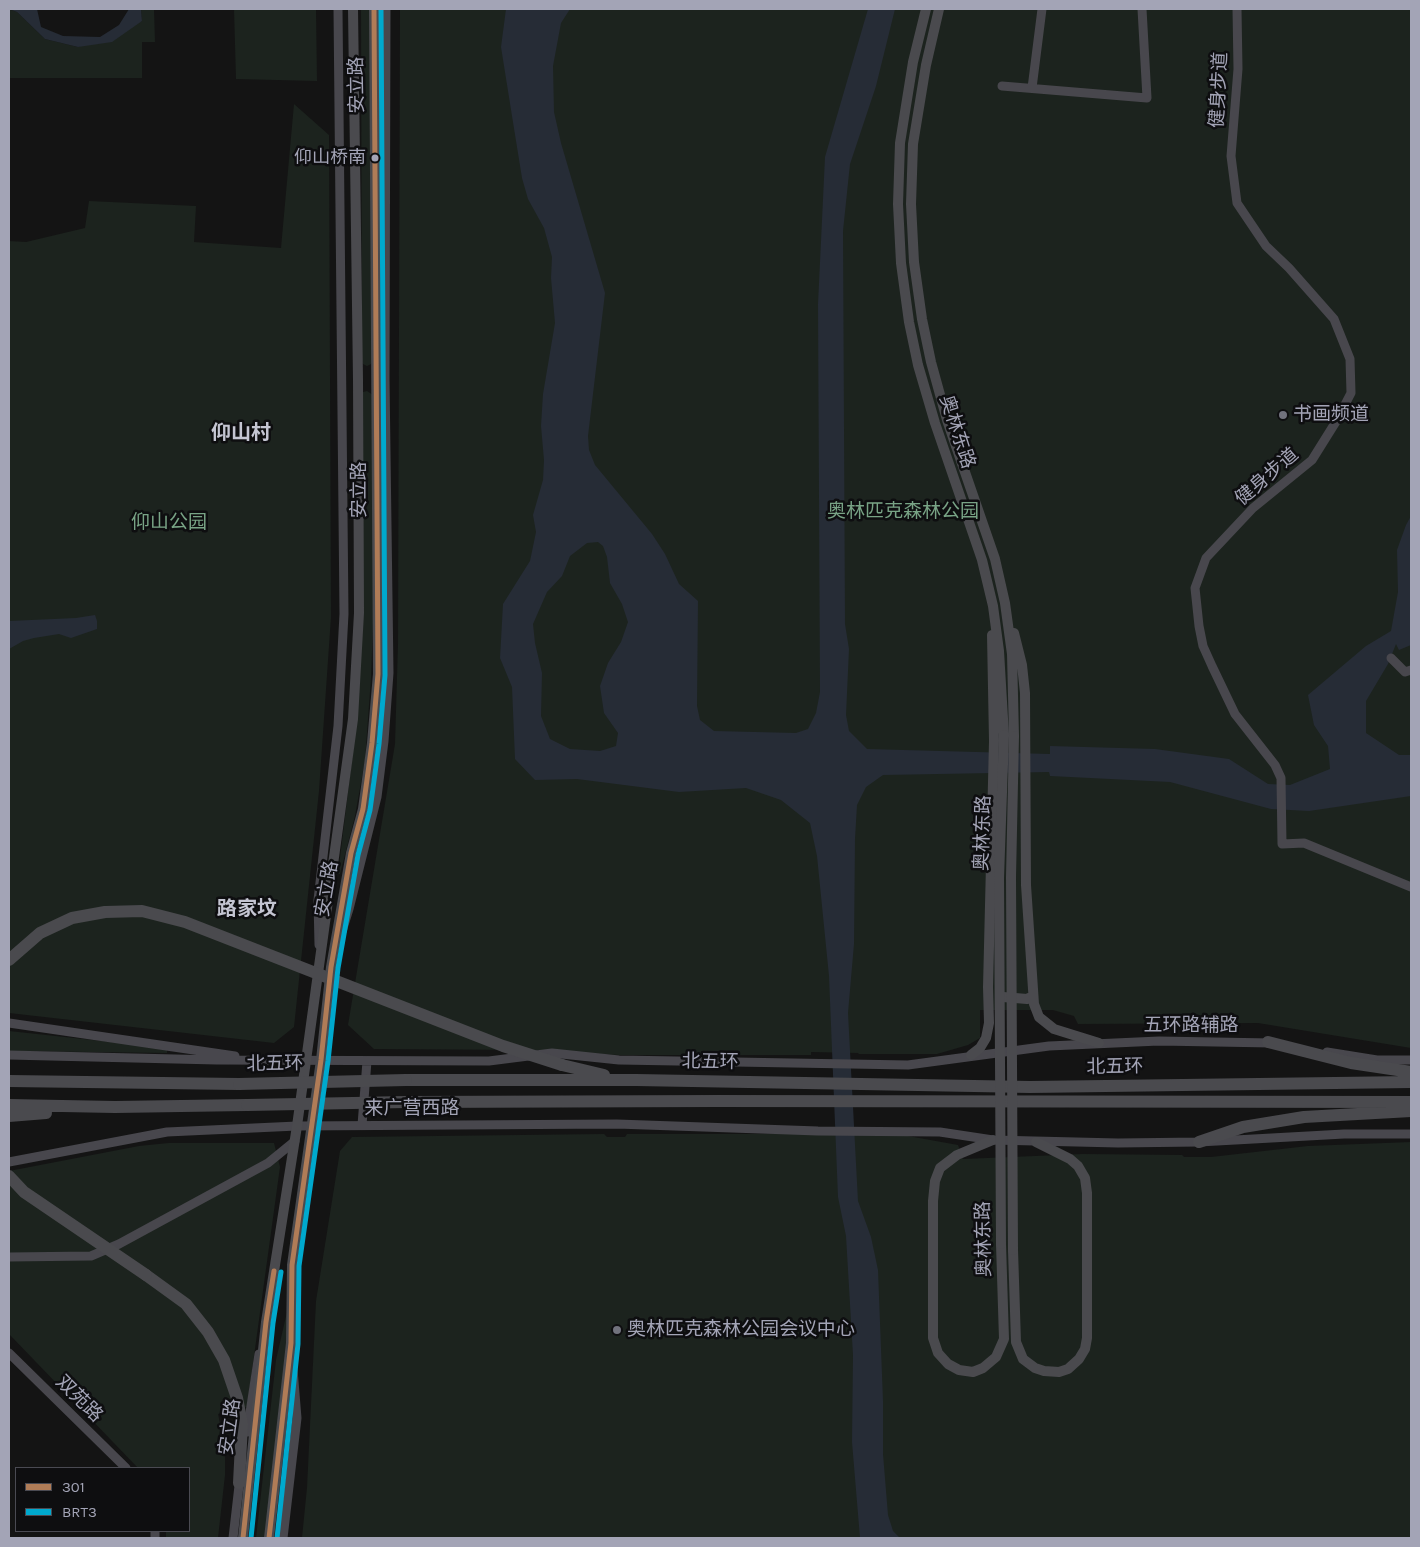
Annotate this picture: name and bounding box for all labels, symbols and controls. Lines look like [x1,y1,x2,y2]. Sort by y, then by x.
street label: 健身步道 [1206,51,1232,129]
street label: 安立路 [345,56,369,114]
place label: 仰山桥南 [294,147,366,169]
marker: 仰山桥南 [370,153,380,163]
street label: 奥林东路 [934,392,980,472]
place label: 书画频道 [1293,404,1369,426]
marker: 书画频道 [1277,409,1289,421]
district label: 仰山村 [211,421,271,445]
street label: 健身步道 [1231,443,1303,511]
street label: 安立路 [349,462,371,518]
park label: 奥林匹克森林公园 [827,501,979,523]
park label: 仰山公园 [131,512,207,534]
street label: 奥林东路 [970,795,996,871]
street label: 安立路 [311,859,343,919]
district label: 路家坟 [217,897,277,921]
street label: 五环路辅路 [1144,1015,1238,1037]
street label: 北五环 [681,1050,739,1074]
street label: 北五环 [246,1052,304,1076]
street label: 北五环 [1086,1055,1144,1079]
street label: 来广营西路 [365,1098,459,1120]
street label: 奥林东路 [972,1201,996,1277]
place label: 奥林匹克森林公园会议中心 [627,1319,855,1341]
marker: 奥林匹克森林公园会议中心 [611,1324,623,1336]
street label: 双苑路 [51,1371,107,1427]
street label: 安立路 [215,1397,245,1457]
legend [15,1467,190,1532]
text: 301 [62,1478,85,1496]
text: BRT3 [62,1503,97,1521]

